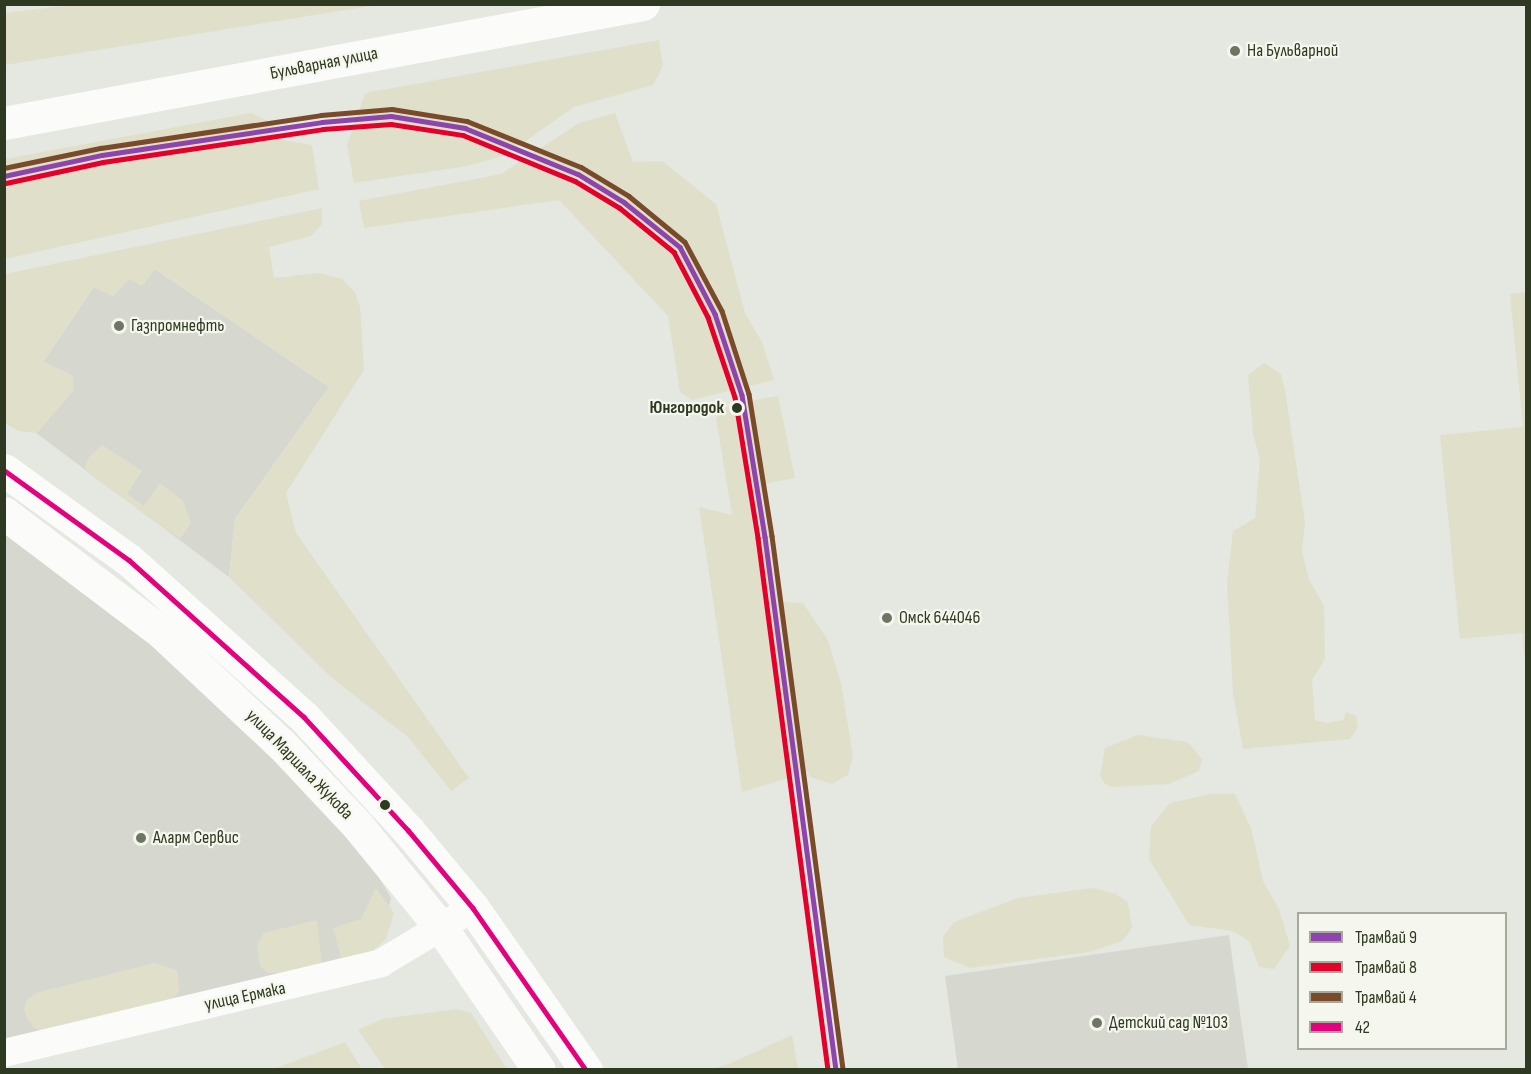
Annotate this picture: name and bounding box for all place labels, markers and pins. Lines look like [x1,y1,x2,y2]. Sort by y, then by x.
place label: На Бульварной [1247,40,1338,62]
marker: На Бульварной [1228,44,1242,58]
place label: Газпромнефть [131,315,224,337]
marker: Газпромнефть [112,319,126,333]
place label: Юнгородок [650,397,724,419]
marker: Юнгородок [728,399,746,417]
place label: Омск 644046 [899,607,980,629]
marker: Омск 644046 [880,611,894,625]
unlabelled marker [379,799,391,811]
place label: Аларм Сервис [153,827,239,849]
marker: Аларм Сервис [134,831,148,845]
place label: Детский сад №103 [1109,1012,1228,1034]
marker: Детский сад №103 [1090,1016,1104,1030]

